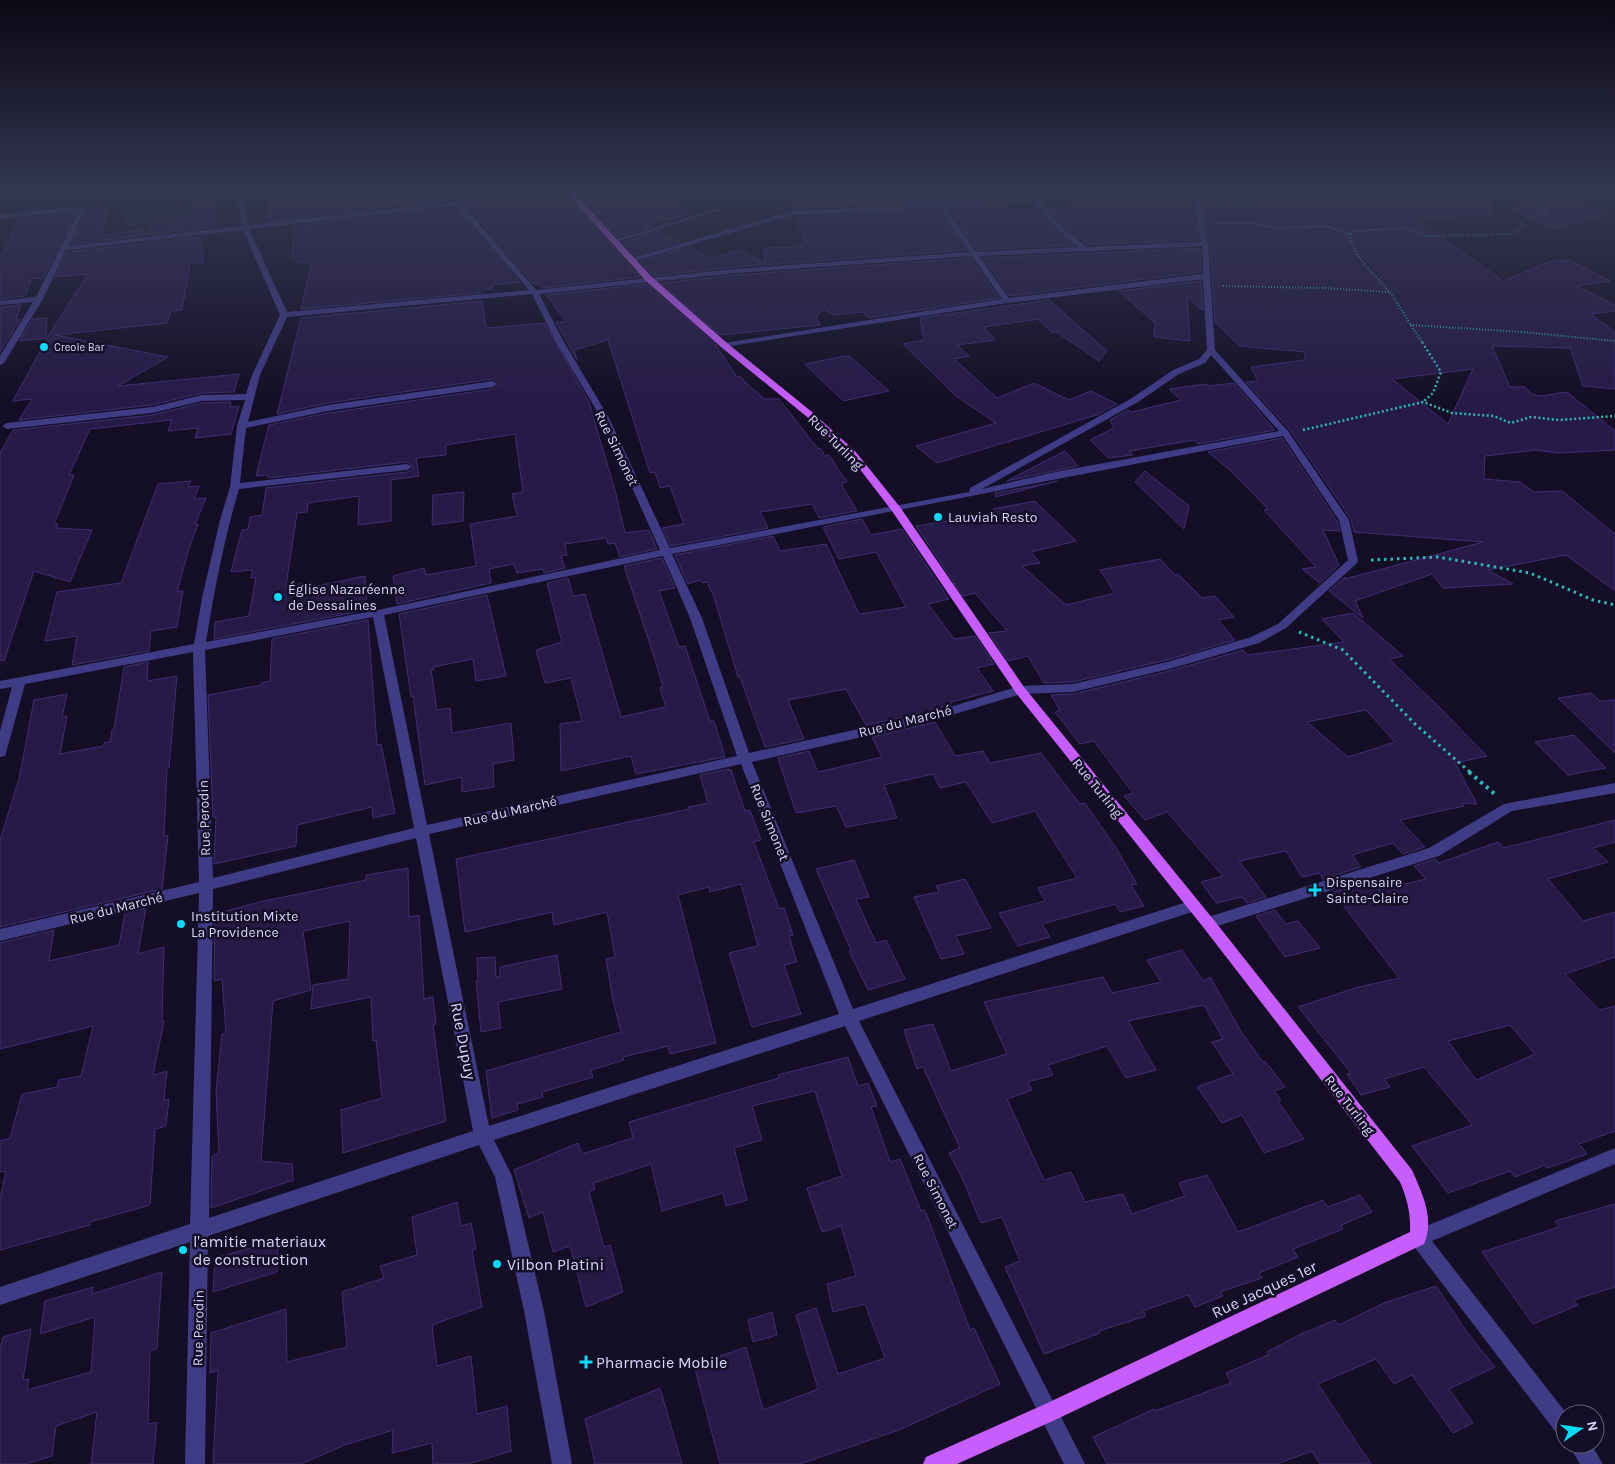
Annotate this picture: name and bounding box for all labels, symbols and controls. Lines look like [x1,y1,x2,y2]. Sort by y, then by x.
marker: Creole Bar [38,341,50,353]
place label: Creole Bar [54,341,105,354]
street label: Rue Simonet [591,408,642,489]
street label: Rue Turling [804,411,867,474]
place label: Lauviah Resto [948,509,1037,526]
marker: Lauviah Resto [932,511,944,523]
place label: Église Nazaréenne de Dessalines [288,580,405,614]
marker: Église Nazaréenne de Dessalines [272,591,284,603]
street label: Rue du Marché [857,702,953,741]
street label: Rue Turling [1068,755,1127,822]
street label: Rue Perodin [195,780,214,856]
street label: Rue Simonet [746,781,793,863]
street label: Rue du Marché [462,793,558,830]
place label: Dispensaire Sainte-Claire [1326,874,1409,907]
marker: Dispensaire Sainte-Claire [1308,883,1322,897]
street label: Rue du Marché [68,889,164,928]
place label: Institution Mixte La Providence [191,908,298,941]
marker: Institution Mixte La Providence [175,918,187,930]
street label: Rue Dupuy [447,1001,480,1082]
street label: Rue Turling [1321,1072,1378,1139]
street label: Rue Simonet [909,1151,962,1232]
place label: l'amitie materiaux de construction [193,1232,326,1269]
marker: l'amitie materiaux de construction [177,1244,189,1256]
place label: Vilbon Platini [507,1255,604,1274]
street label: Rue Jacques 1er [1209,1257,1320,1322]
marker: Vilbon Platini [491,1258,503,1270]
street label: Rue Perodin [189,1290,208,1366]
place label: Pharmacie Mobile [596,1353,727,1372]
marker: Pharmacie Mobile [580,1356,592,1368]
north arrow [1555,1404,1605,1454]
text: N [1583,1419,1602,1433]

